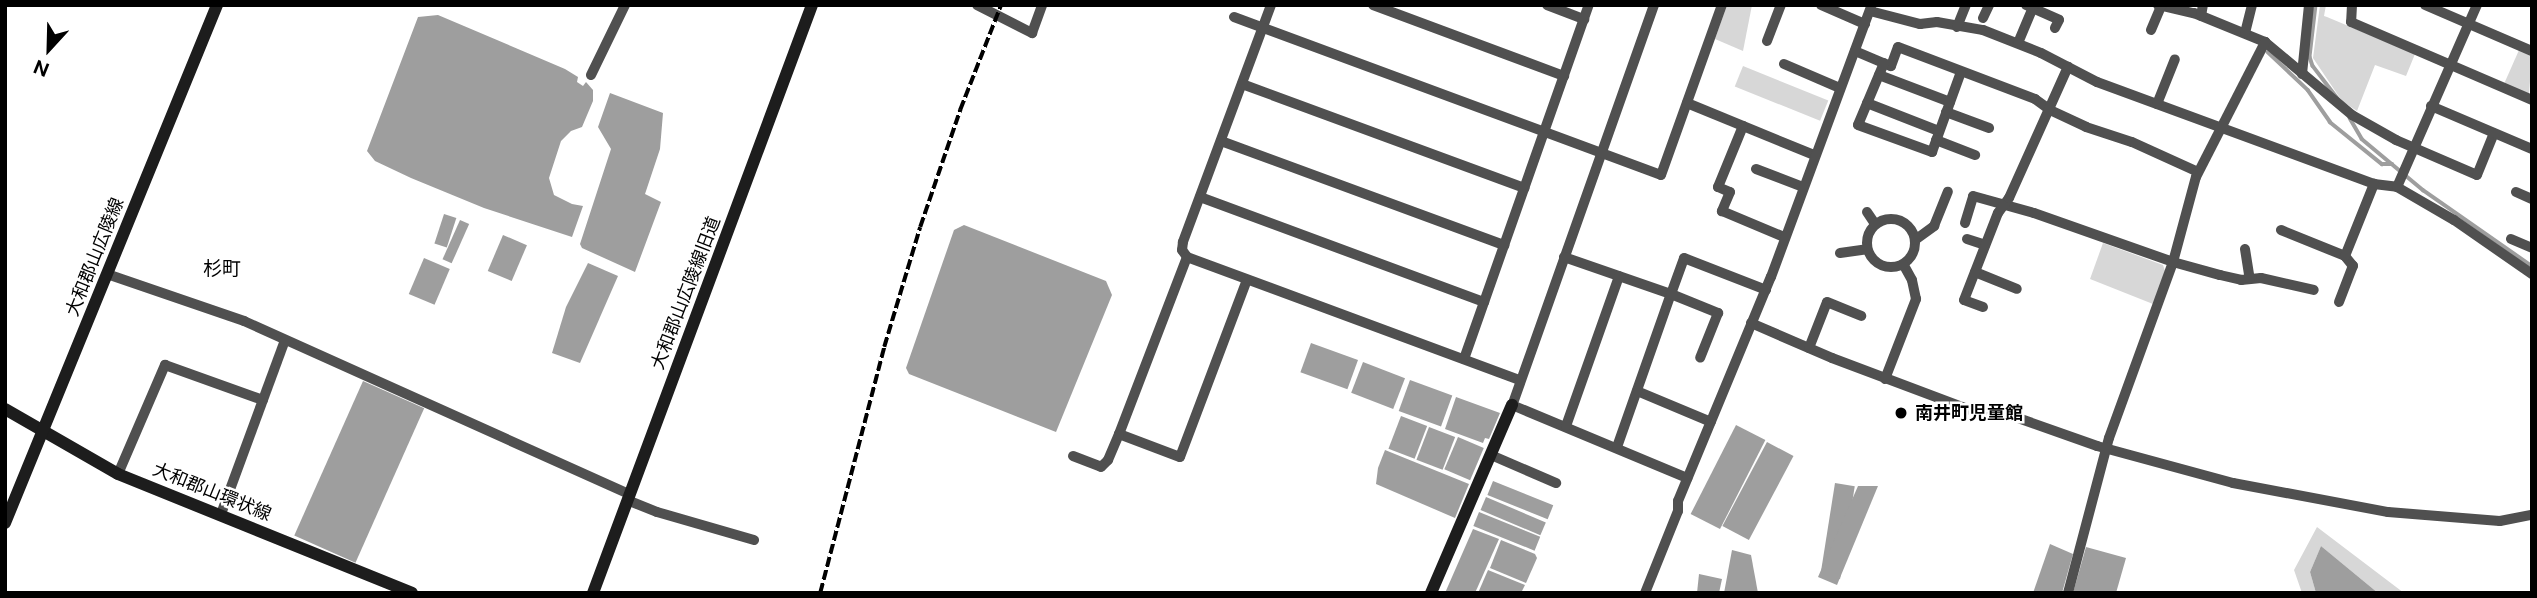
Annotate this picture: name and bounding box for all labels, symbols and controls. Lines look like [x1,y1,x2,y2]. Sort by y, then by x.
north arrow [14,14,84,84]
text: N [30,55,52,81]
street label: 大和郡山広陵線 [61,195,129,319]
street label: 大和郡山広陵線旧道 [647,214,725,372]
district label: 杉町 [203,258,241,280]
place label: 南井町児童館 [1915,402,2023,424]
marker: 南井町児童館 [1893,405,1909,421]
street label: 大和郡山環状線 [150,458,274,526]

